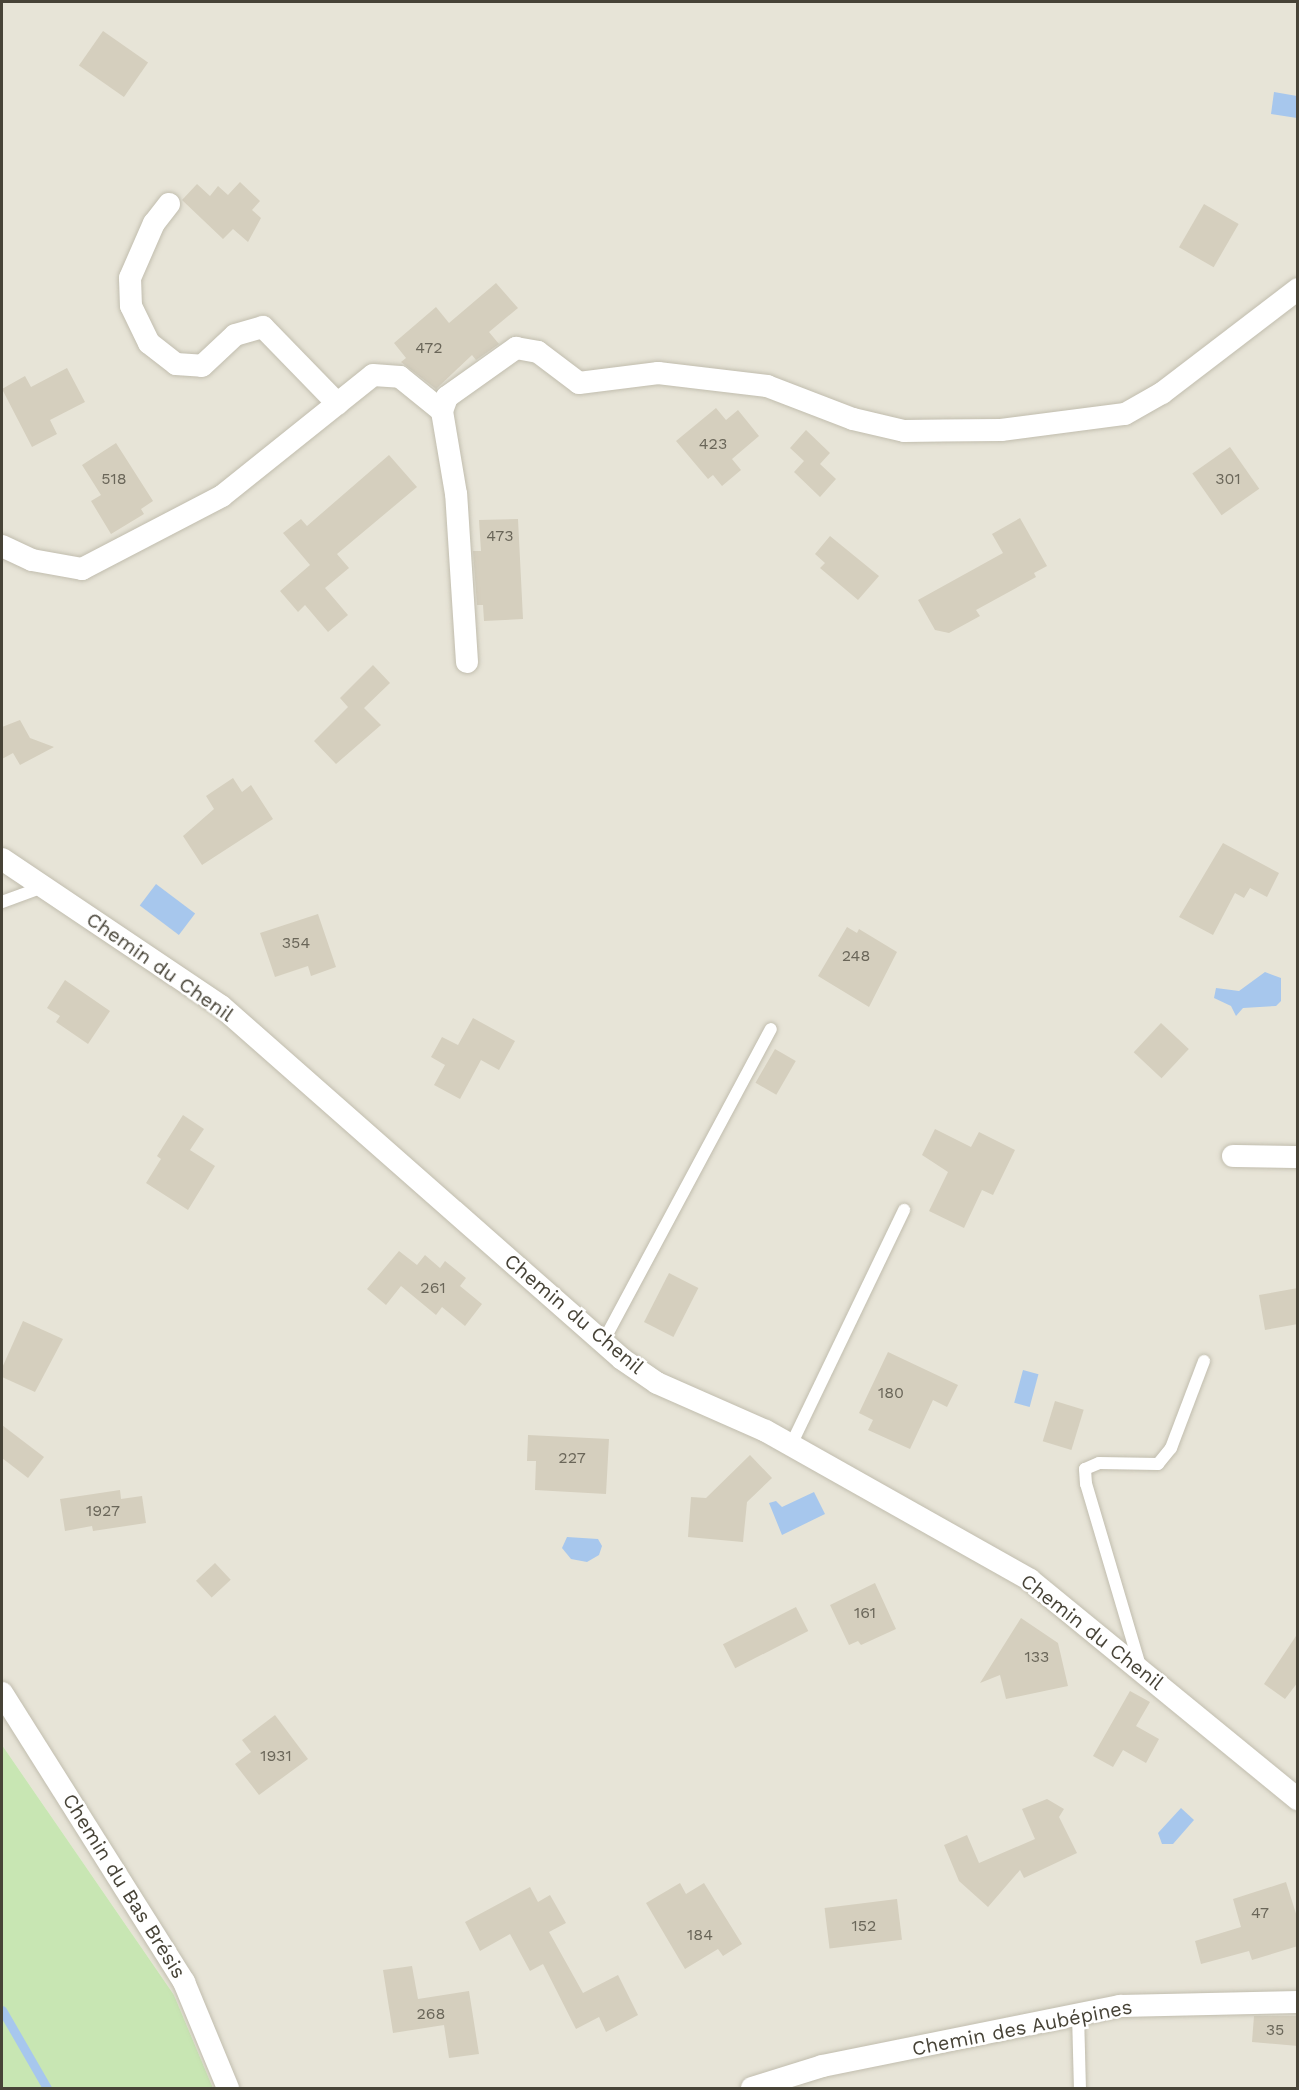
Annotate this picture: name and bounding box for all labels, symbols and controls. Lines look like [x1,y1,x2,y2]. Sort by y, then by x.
house number: 472 [415,338,443,358]
house number: 423 [699,434,727,454]
house number: 518 [101,469,127,489]
house number: 301 [1215,469,1241,489]
house number: 473 [486,526,514,546]
street label: Chemin du Chenil [82,907,238,1027]
house number: 354 [282,933,310,953]
house number: 248 [842,946,870,966]
street label: Chemin du Chenil [499,1249,649,1379]
house number: 261 [420,1278,446,1298]
house number: 180 [878,1383,904,1403]
house number: 227 [558,1448,586,1468]
house number: 1927 [86,1501,120,1521]
street label: Chemin du Chenil [1016,1569,1168,1695]
house number: 161 [854,1603,876,1623]
house number: 133 [1025,1647,1049,1667]
house number: 1931 [260,1746,292,1766]
street label: Chemin du Bas Brésis [57,1789,191,1983]
house number: 47 [1251,1903,1269,1923]
house number: 152 [852,1916,876,1936]
house number: 184 [687,1925,713,1945]
street label: Chemin des Aubépines [910,1995,1134,2061]
house number: 268 [417,2004,445,2024]
house number: 35 [1266,2020,1284,2040]

